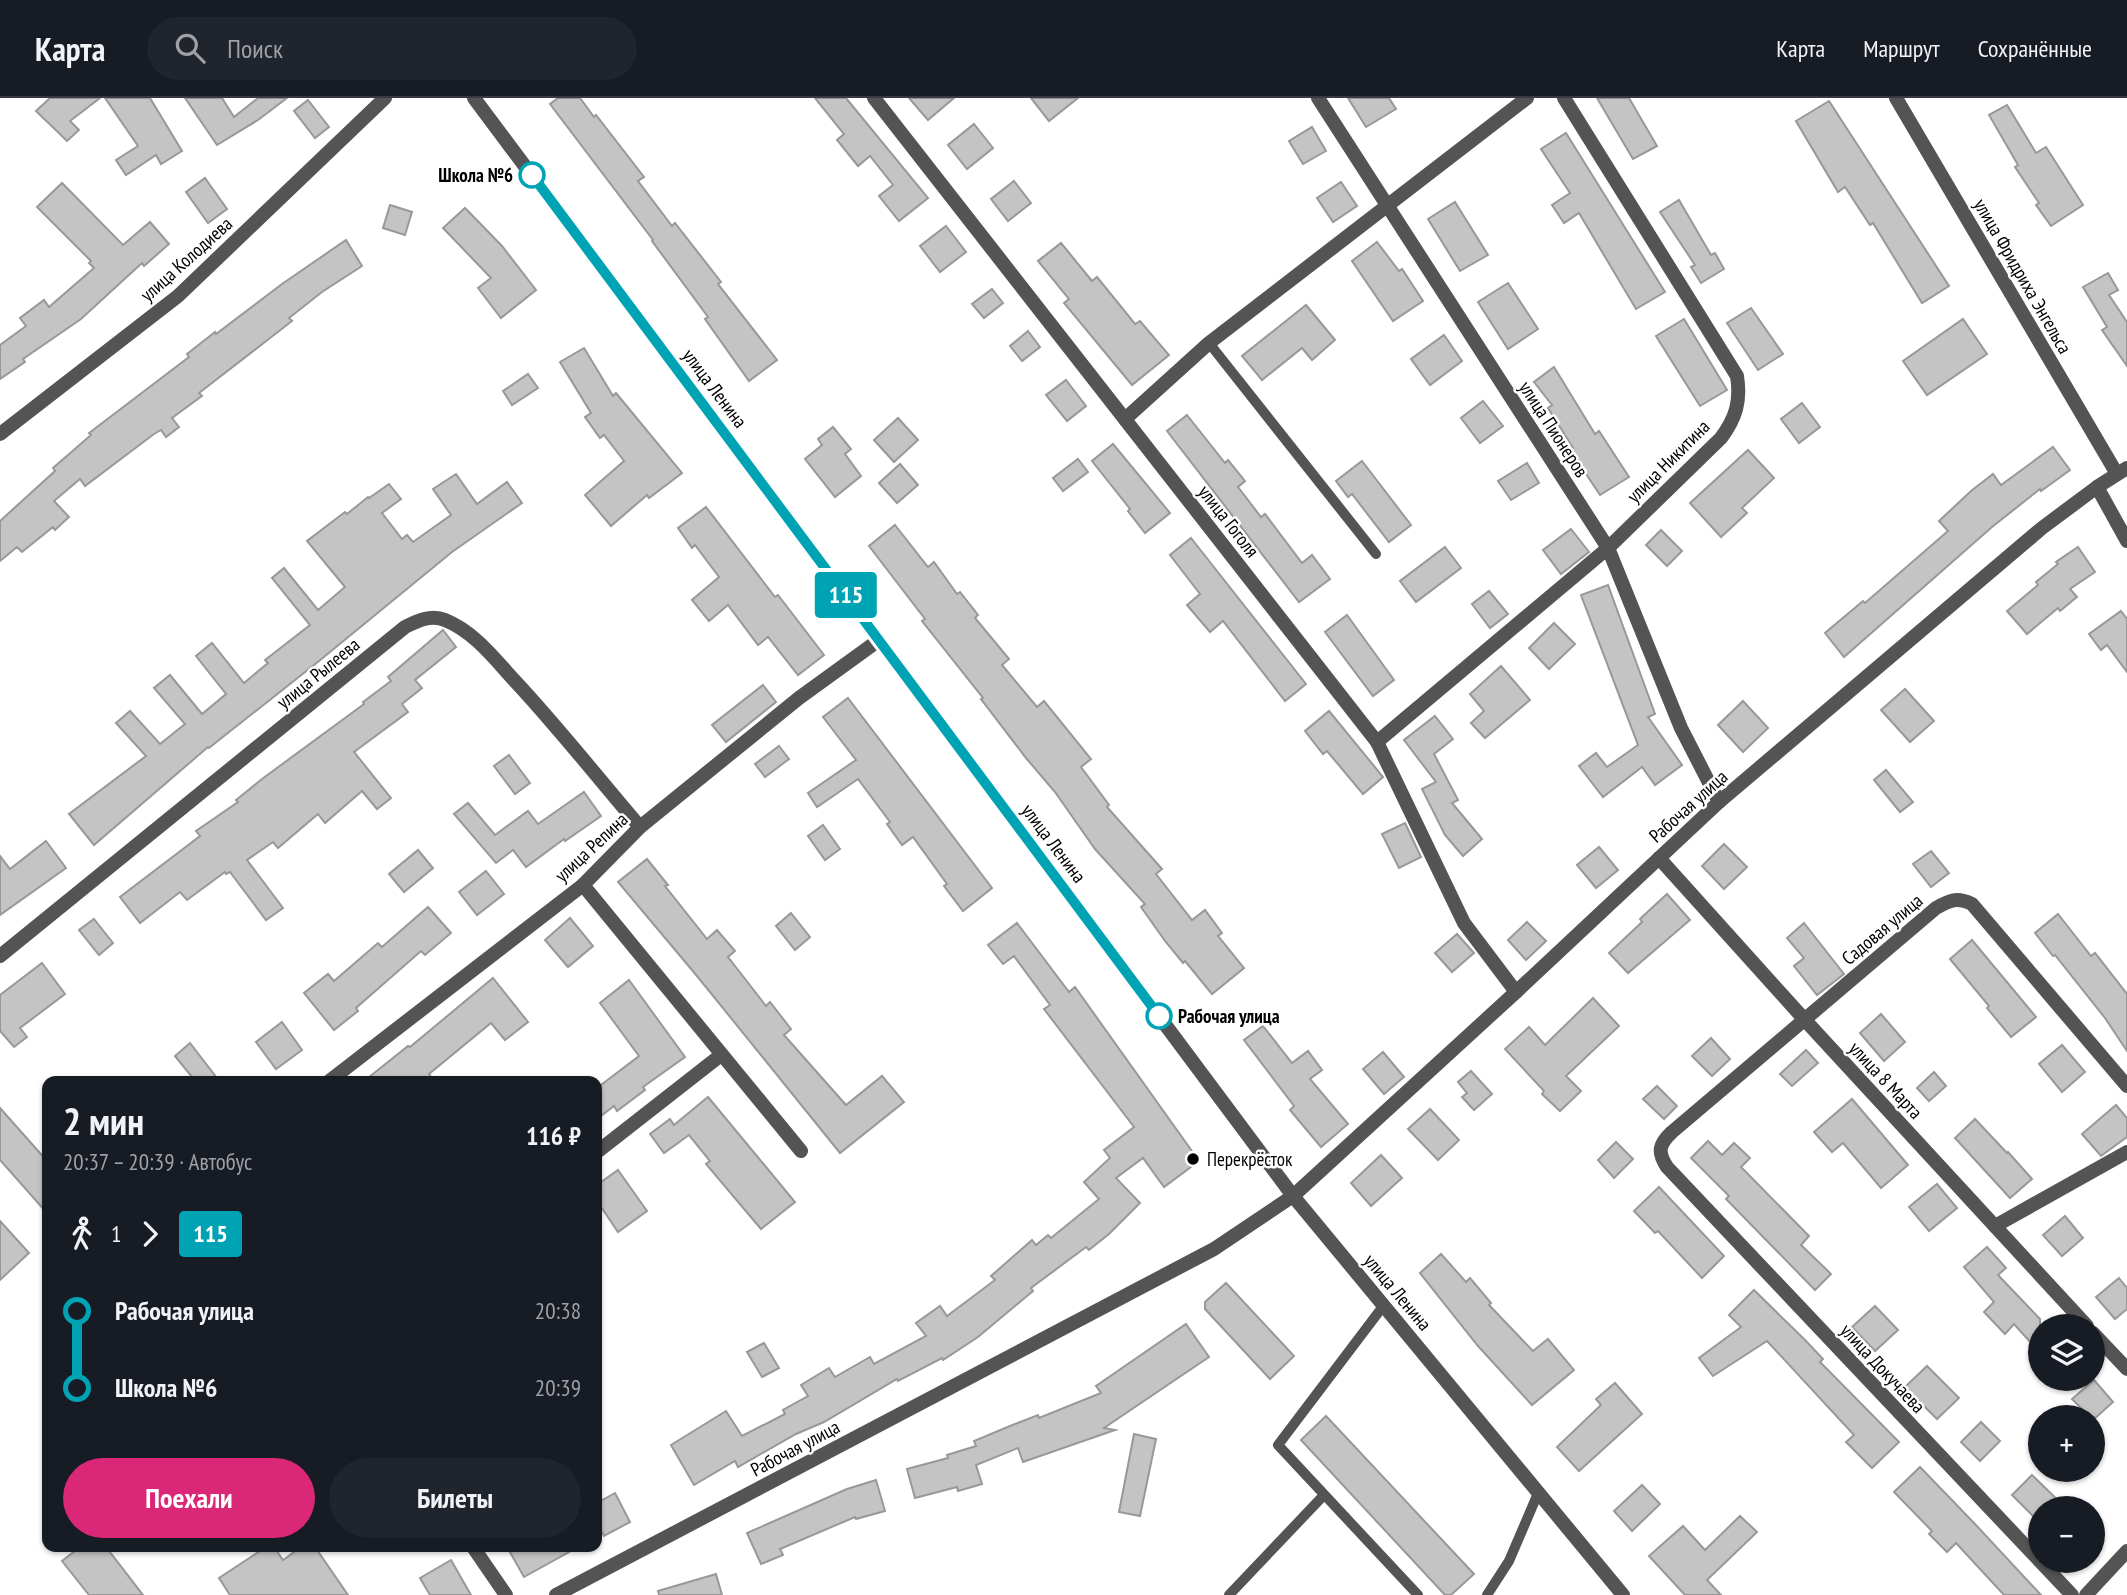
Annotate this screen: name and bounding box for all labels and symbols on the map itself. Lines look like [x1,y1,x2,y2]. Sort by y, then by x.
marker: Школа №6 [519,162,545,188]
place label: Школа №6 [438,163,513,187]
street label: улица Фридриха Энгельса [1969,194,2077,358]
street label: улица Колодиева [135,211,237,307]
street label: улица Ленина [677,344,753,432]
street label: улица Пионеров [1514,376,1594,482]
street label: улица Никитина [1622,415,1714,507]
street label: улица Гоголя [1193,480,1265,562]
line badge: 115 [806,572,886,618]
street label: улица Рылеева [272,632,364,714]
street label: Рабочая улица [1644,764,1732,848]
street label: улица Ленина [1016,799,1092,887]
street label: улица Репина [549,807,633,887]
street label: Садовая улица [1837,888,1927,970]
marker: Рабочая улица [1146,1003,1172,1029]
place label: Рабочая улица [1178,1004,1280,1028]
street label: улица 8 Марта [1844,1036,1928,1124]
place label: Перекрёсток [1207,1147,1293,1171]
marker: Перекрёсток [1185,1151,1201,1167]
street label: улица Ленина [1359,1249,1437,1335]
street label: улица Докучаева [1836,1318,1930,1418]
street label: Рабочая улица [746,1415,844,1481]

